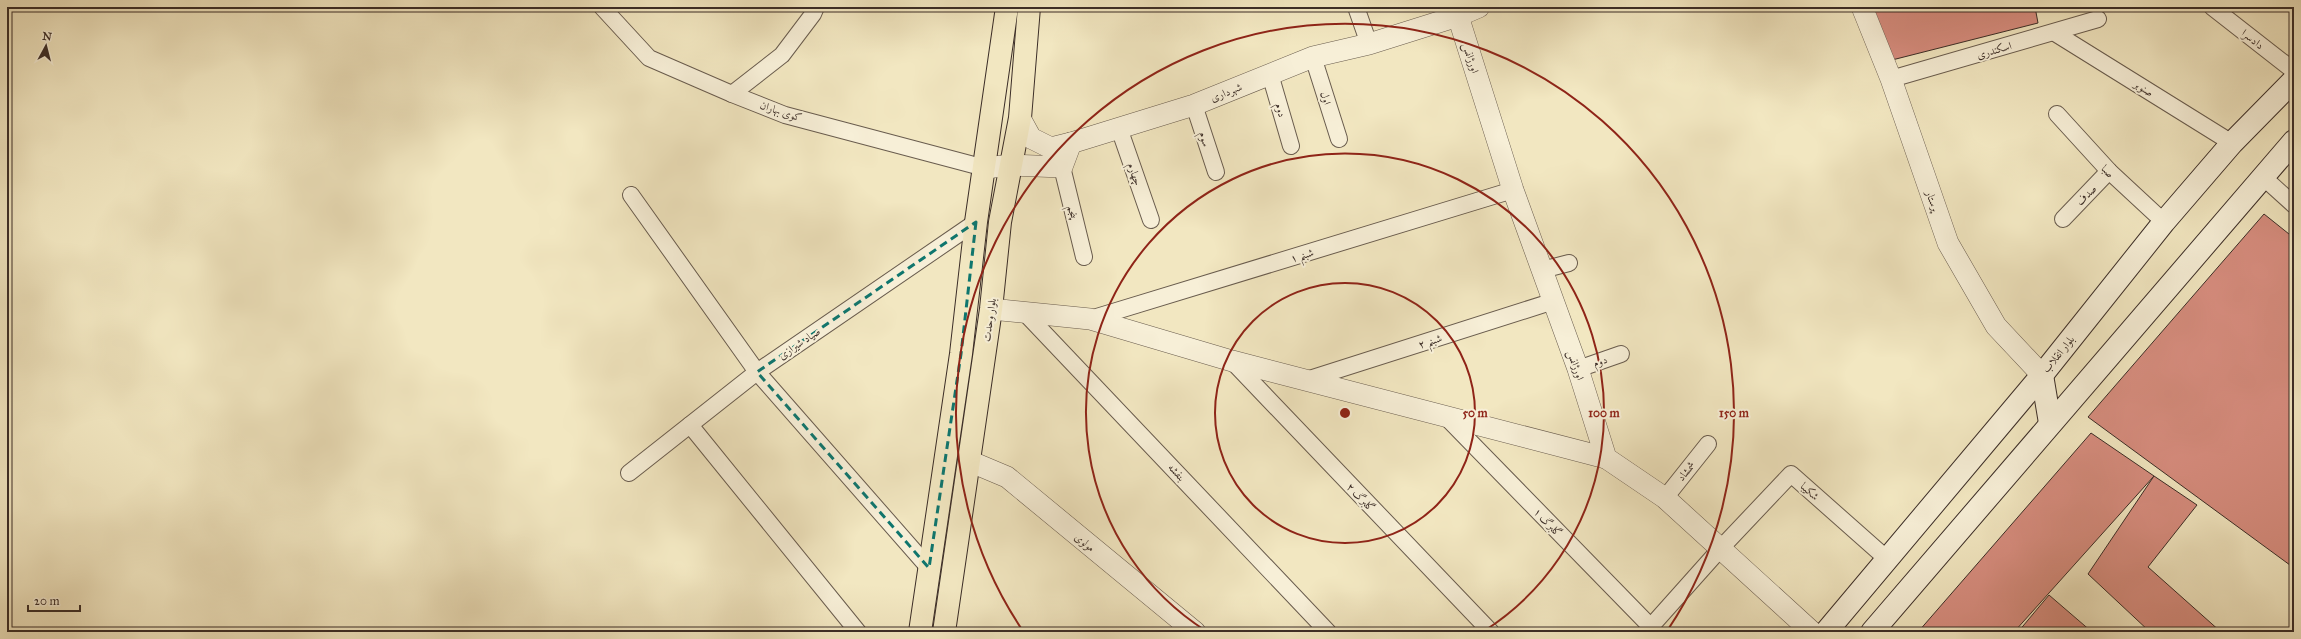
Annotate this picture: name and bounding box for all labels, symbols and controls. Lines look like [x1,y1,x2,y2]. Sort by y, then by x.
north arrow [26,26,66,66]
street label: دادسرا [2238,27,2266,53]
text: N [42,30,53,44]
street label: اسکندری [1975,39,2013,62]
street label: اورژانس [1459,41,1481,75]
street label: صنوبر [2131,77,2156,99]
street label: شهرداری [1209,80,1244,106]
street label: اول [1317,90,1334,106]
street label: کوی بهاران [758,99,803,125]
street label: دوم [1269,101,1289,120]
street label: سوم [1193,130,1213,149]
street label: چهارم [1122,161,1144,188]
street label: صبا [2098,162,2117,181]
street label: صدف [2073,182,2099,208]
street label: پرستار [1922,188,1942,215]
street label: پنجم [1061,204,1081,222]
street label: شبنم ۱ [1289,246,1317,269]
street label: بلوار وحدت [980,297,999,343]
street label: صیاد شیرازی [776,325,823,362]
street label: شبنم ۲ [1417,332,1445,355]
street label: بلوار انقلاب [2040,333,2077,375]
street label: اورژانس [1563,348,1587,382]
street label: دوم [1591,353,1610,373]
centre of rings [1338,406,1352,420]
text: 50 m [1462,406,1489,420]
text: 100 m [1588,406,1621,420]
text: 150 m [1719,406,1750,420]
street label: شمشاد [1675,459,1698,484]
street label: بنفشه [1165,461,1188,484]
street label: گلبرگ ۲ [1344,480,1378,514]
street label: شکیبا [1798,480,1822,503]
street label: گلبرگ ۱ [1531,505,1565,539]
street label: مولوی [1072,530,1097,554]
scale bar [28,587,80,613]
text: 20 m [34,594,60,608]

